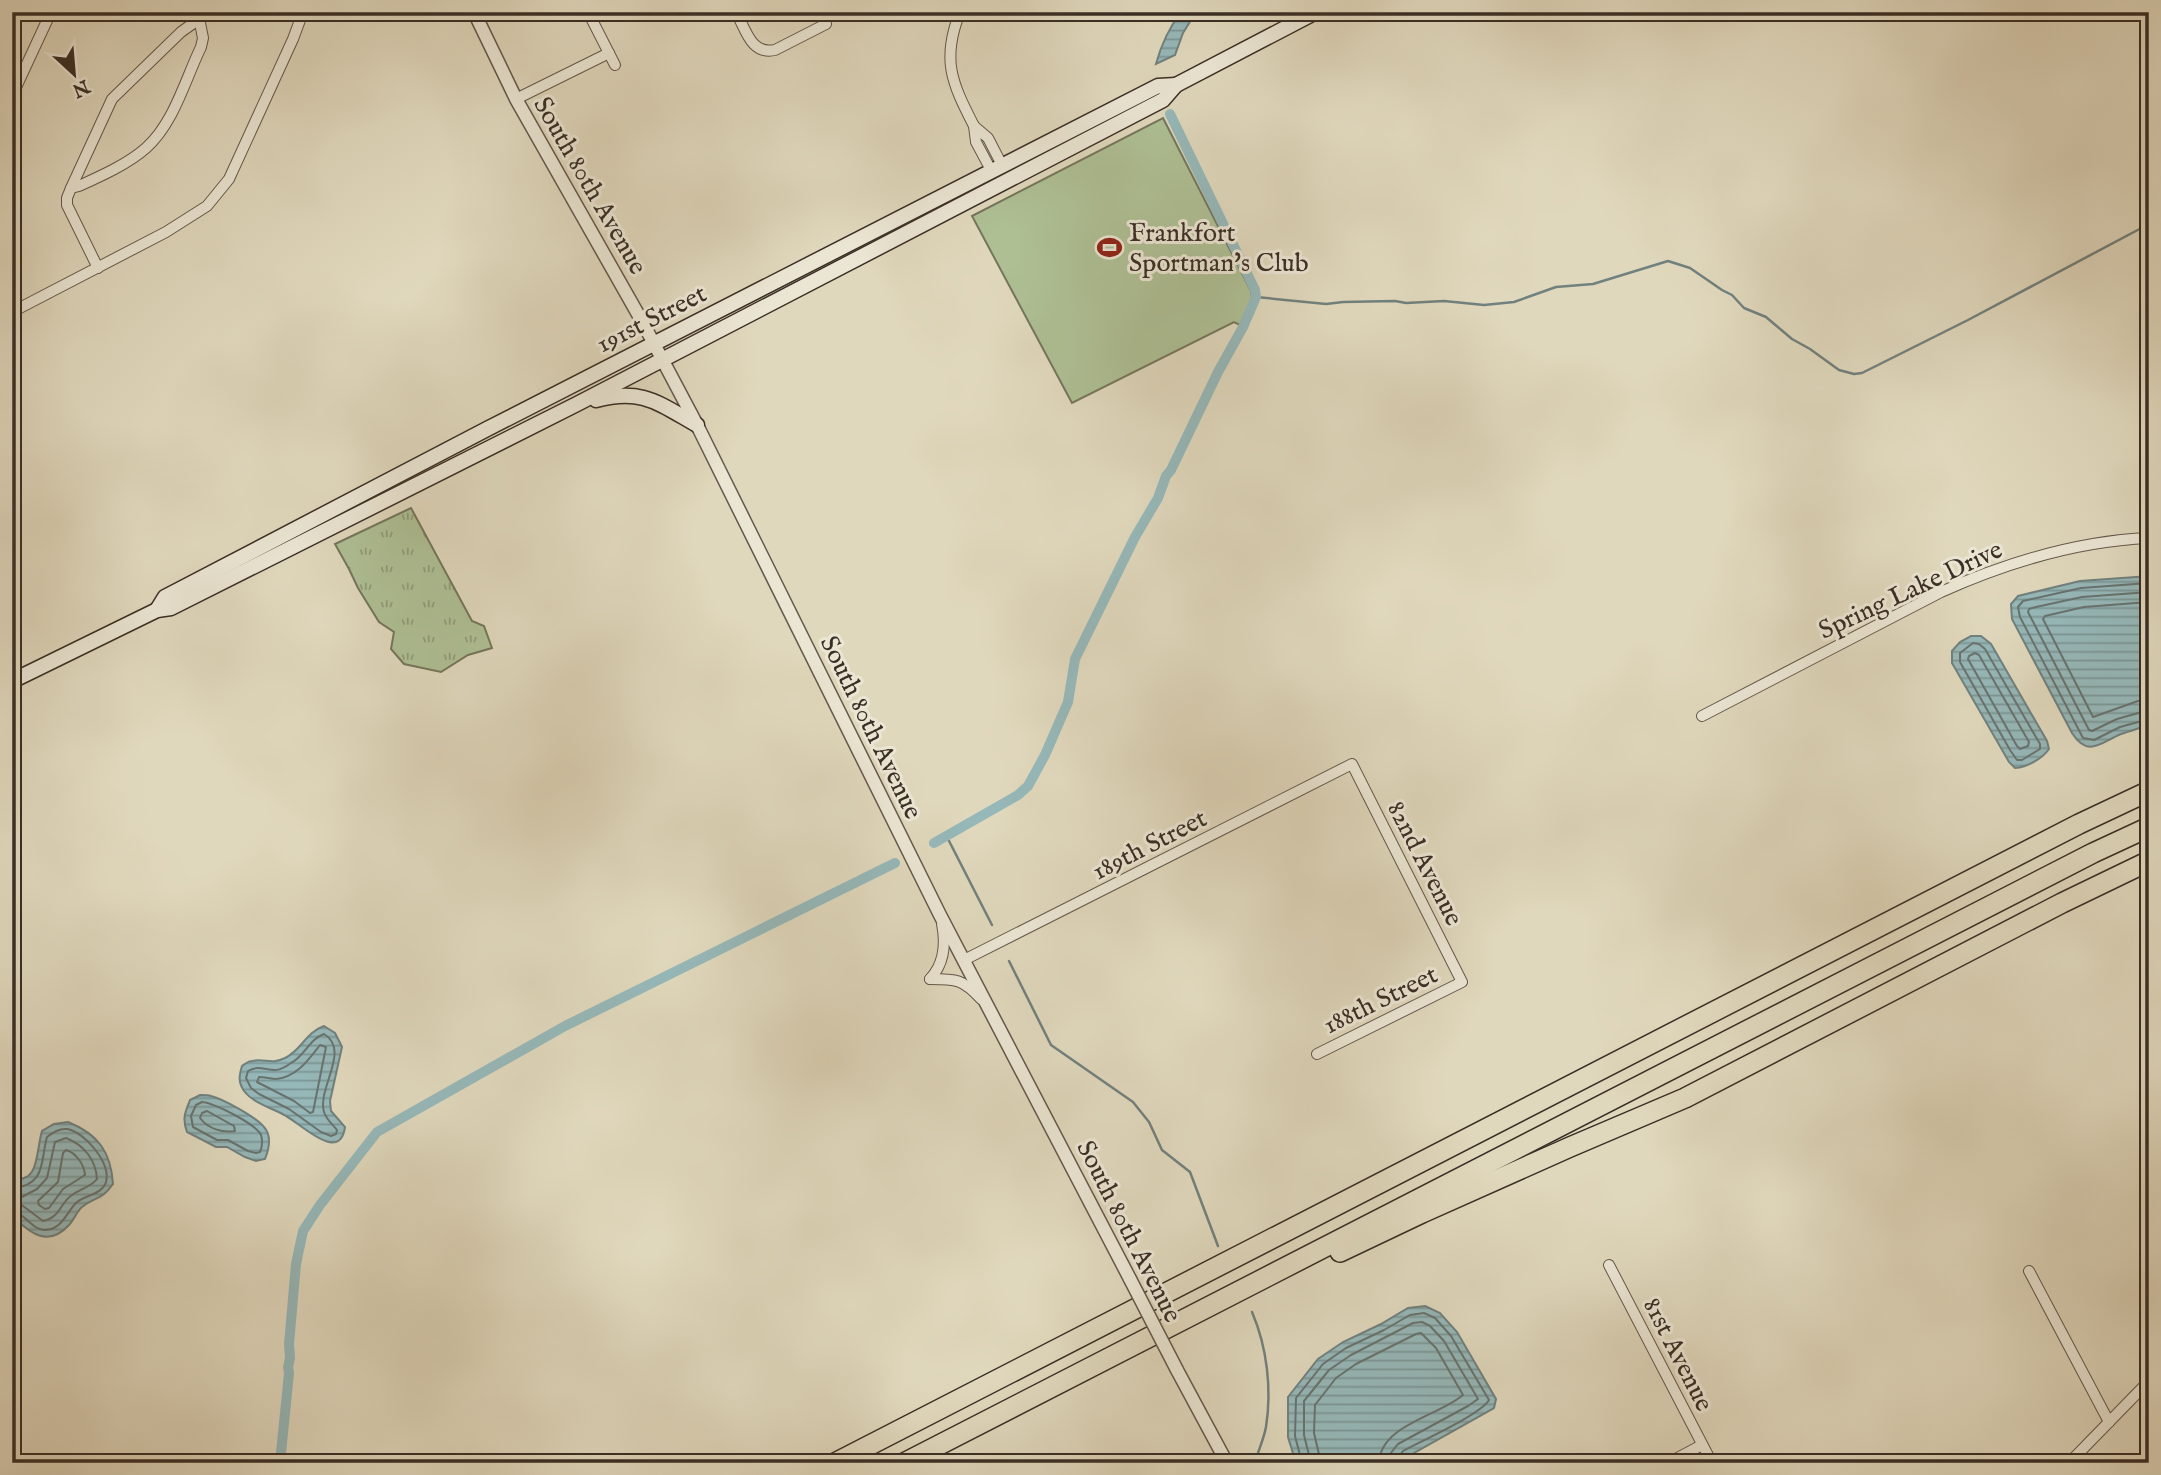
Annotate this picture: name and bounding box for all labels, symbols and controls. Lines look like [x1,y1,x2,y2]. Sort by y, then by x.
north arrow [38,38,108,108]
text: N [67,73,94,102]
street label: South 80th Avenue [525,91,654,281]
place label: Frankfort Sportman's Club [1129,217,1309,280]
sports icon: Frankfort Sportman's Club [1095,233,1123,261]
street label: 191st Street [591,278,712,361]
street label: Spring Lake Drive [1813,533,2008,647]
street label: South 80th Avenue [812,631,929,825]
street label: 82nd Avenue [1379,796,1470,931]
street label: 189th Street [1087,802,1213,888]
street label: 188th Street [1318,959,1443,1042]
street label: South 80th Avenue [1069,1135,1189,1328]
street label: 81st Avenue [1635,1292,1720,1417]

